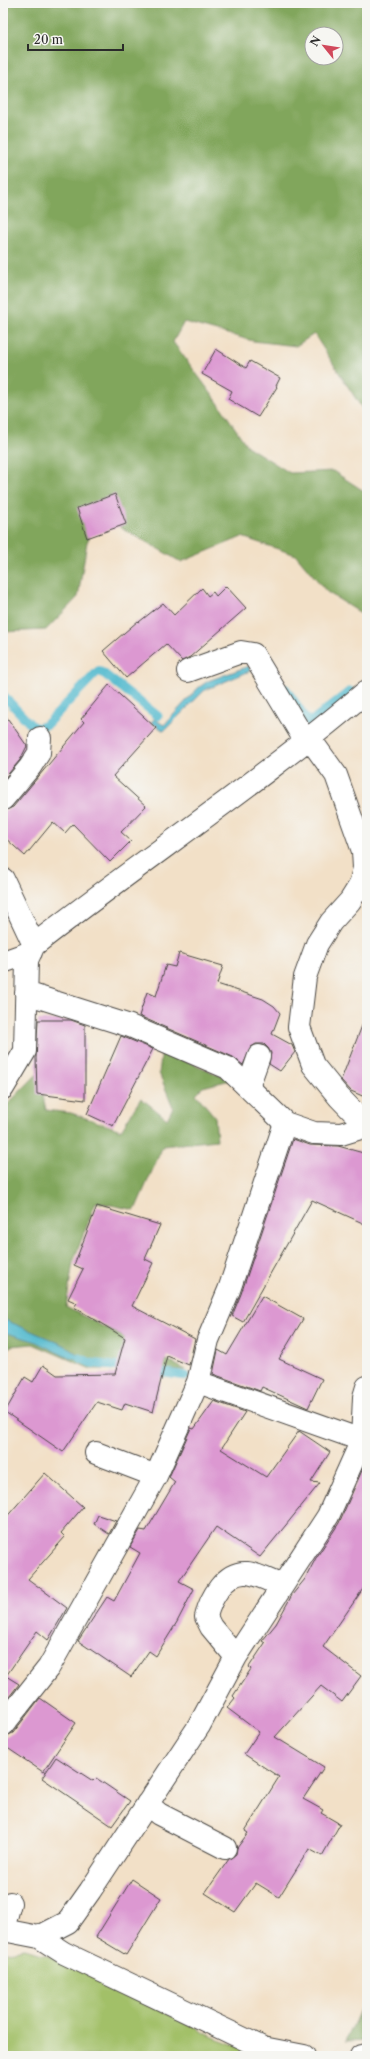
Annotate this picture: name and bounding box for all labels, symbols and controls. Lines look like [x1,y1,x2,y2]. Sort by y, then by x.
scale bar [28,26,123,52]
north arrow [304,26,344,66]
text: 20 m [34,32,63,47]
text: N [307,33,324,49]

